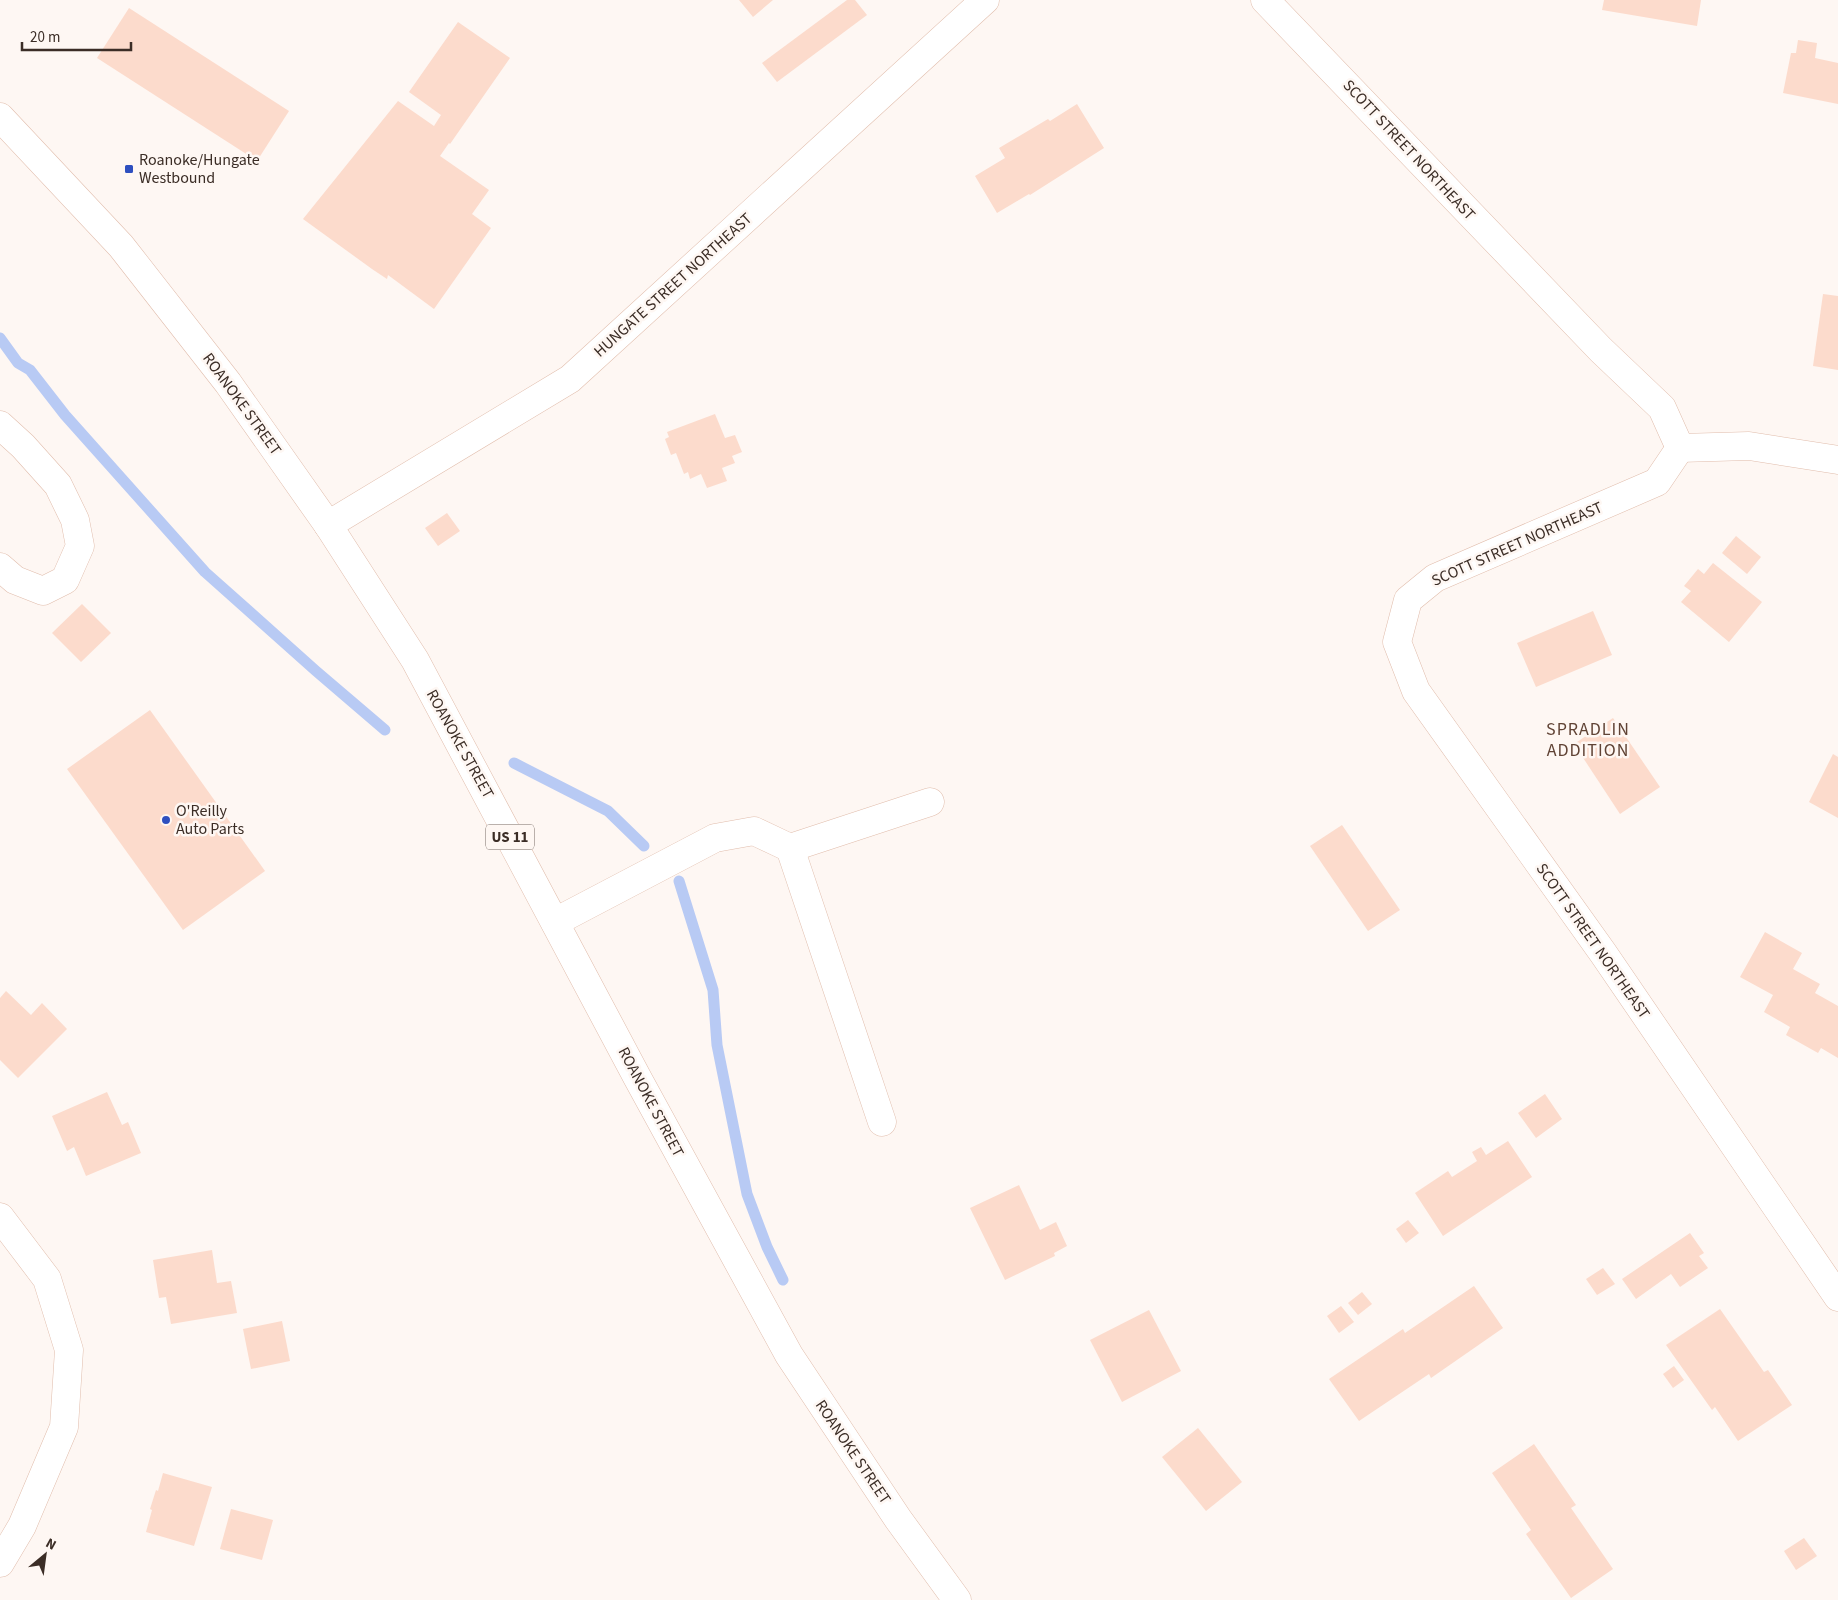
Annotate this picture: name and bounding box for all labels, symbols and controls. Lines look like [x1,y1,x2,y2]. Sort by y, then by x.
scale bar [22,20,131,52]
text: 20 m [30,27,60,48]
street label: SCOTT STREET NORTHEAST [1338,75,1480,226]
place label: Roanoke/Hungate Westbound [139,149,260,189]
marker: Roanoke/Hungate Westbound [123,163,135,175]
street label: HUNGATE STREET NORTHEAST [589,208,757,362]
street label: ROANOKE STREET [197,348,287,460]
street label: SCOTT STREET NORTHEAST [1428,496,1606,592]
street label: ROANOKE STREET [421,686,499,803]
district label: SPRADLIN ADDITION [1546,717,1630,763]
place label: O'Reilly Auto Parts [176,800,245,840]
marker: O'Reilly Auto Parts [160,814,172,826]
road number: US 11 [486,824,534,850]
street label: SCOTT STREET NORTHEAST [1531,859,1655,1023]
street label: ROANOKE STREET [613,1043,689,1161]
street label: ROANOKE STREET [810,1395,896,1509]
north arrow [20,1530,70,1580]
text: N [42,1534,60,1556]

